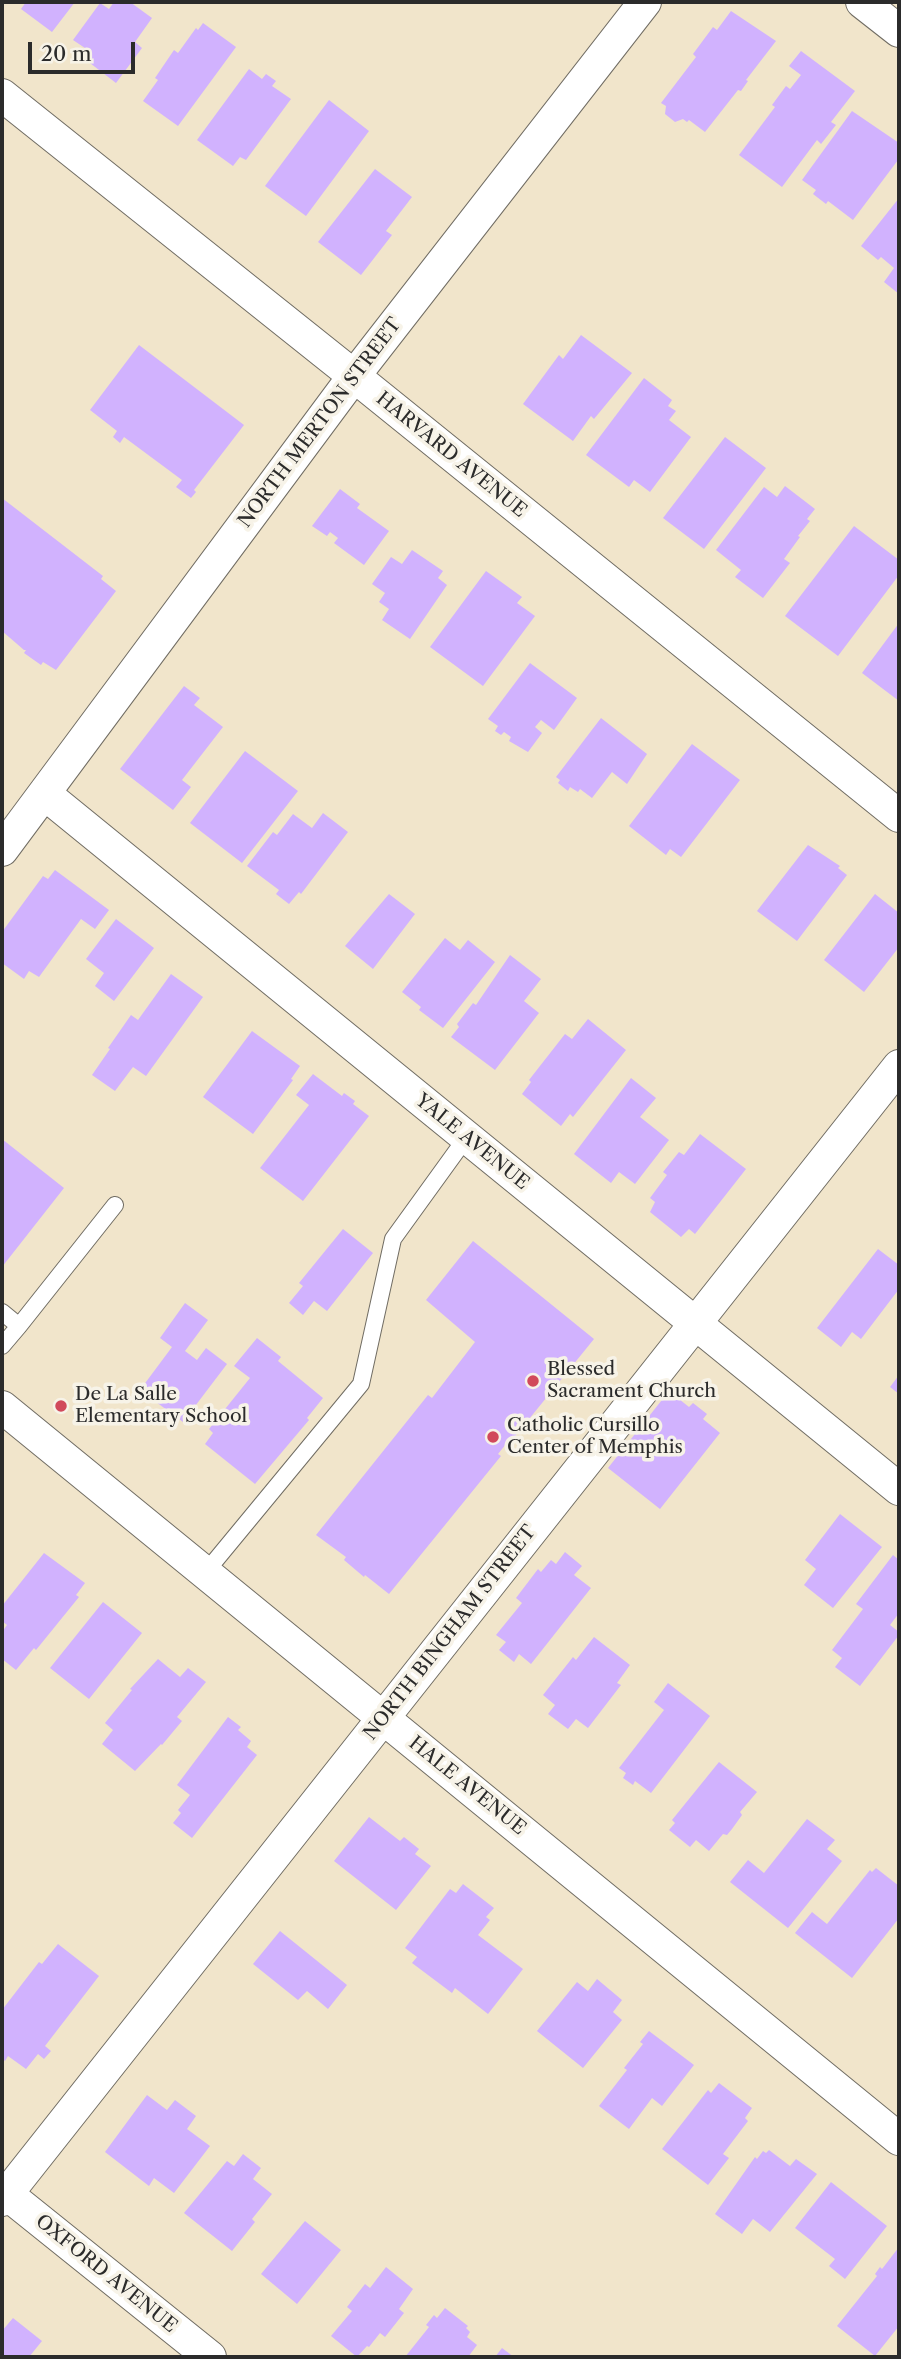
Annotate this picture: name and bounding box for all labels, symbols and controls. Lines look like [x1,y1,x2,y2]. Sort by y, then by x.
scale bar [32,28,138,72]
text: 20 m [41,41,92,66]
street label: NORTH MERTON STREET [234,314,406,532]
street label: HARVARD AVENUE [371,387,531,523]
street label: YALE AVENUE [411,1089,533,1195]
place label: Blessed Sacrament Church [547,1359,716,1403]
marker: Blessed Sacrament Church [525,1373,541,1389]
place label: De La Salle Elementary School [75,1384,247,1428]
marker: De La Salle Elementary School [53,1398,69,1414]
place label: Catholic Cursillo Center of Memphis [507,1415,683,1459]
marker: Catholic Cursillo Center of Memphis [485,1429,501,1445]
street label: NORTH BINGHAM STREET [359,1521,541,1745]
street label: HALE AVENUE [404,1732,530,1840]
street label: OXFORD AVENUE [31,2210,181,2338]

